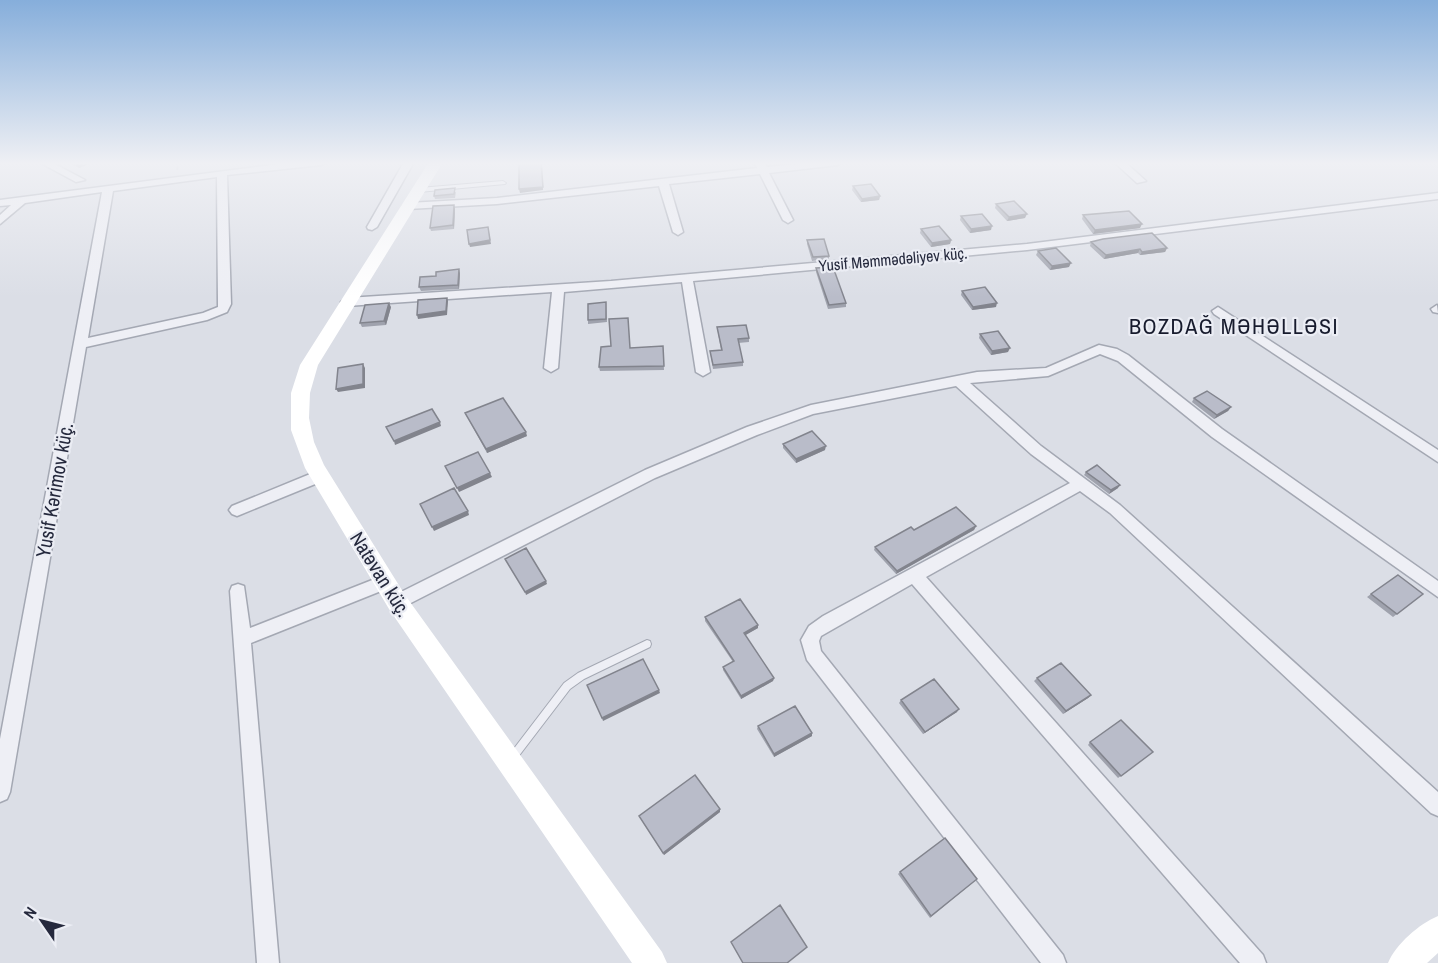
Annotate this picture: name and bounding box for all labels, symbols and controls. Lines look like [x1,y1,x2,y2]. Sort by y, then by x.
street label: Yusif Məmmədəliyev küç. [818,242,968,276]
district label: BOZDAĞ MƏHƏLLƏSI [1129,311,1339,341]
street label: Yusif Kərimov küç. [29,420,79,560]
street label: Natəvan küç. [344,526,418,622]
north arrow [12,891,72,951]
text: N [18,902,41,923]

